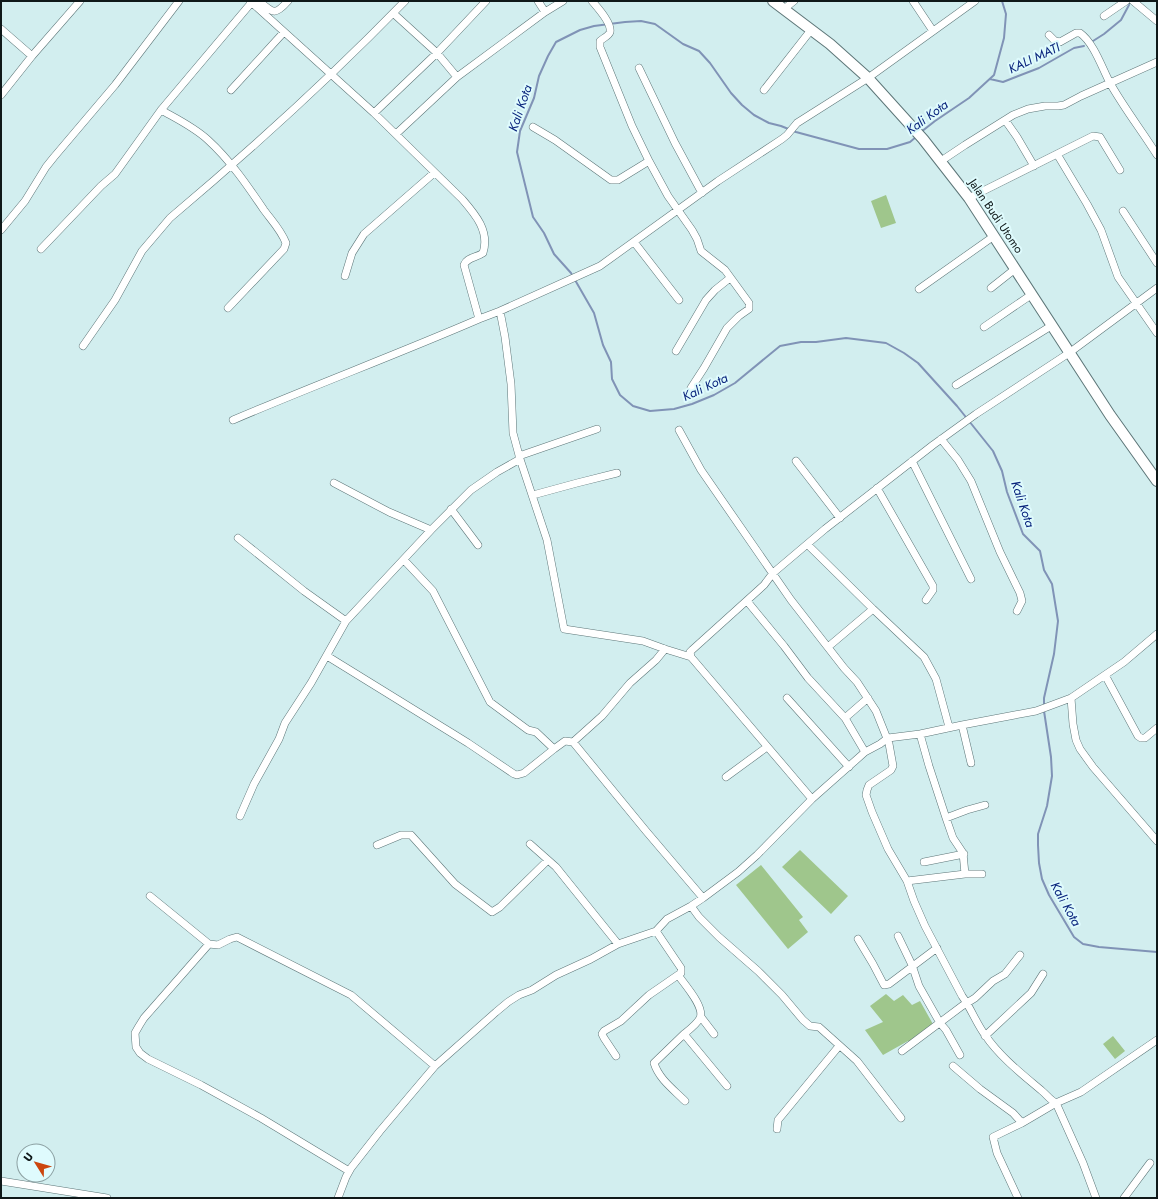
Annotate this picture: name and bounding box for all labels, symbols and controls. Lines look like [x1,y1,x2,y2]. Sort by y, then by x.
water label: KALI MATI [1005,37,1064,78]
water label: Kali Kota [503,82,537,134]
water label: Kali Kota [902,95,952,139]
street label: Jalan Budi Utomo [963,173,1028,257]
water label: Kali Kota [679,368,731,406]
water label: Kali Kota [1006,478,1040,530]
water label: Kali Kota [1046,878,1086,930]
north arrow [16,1143,56,1183]
text: U [19,1149,37,1165]

